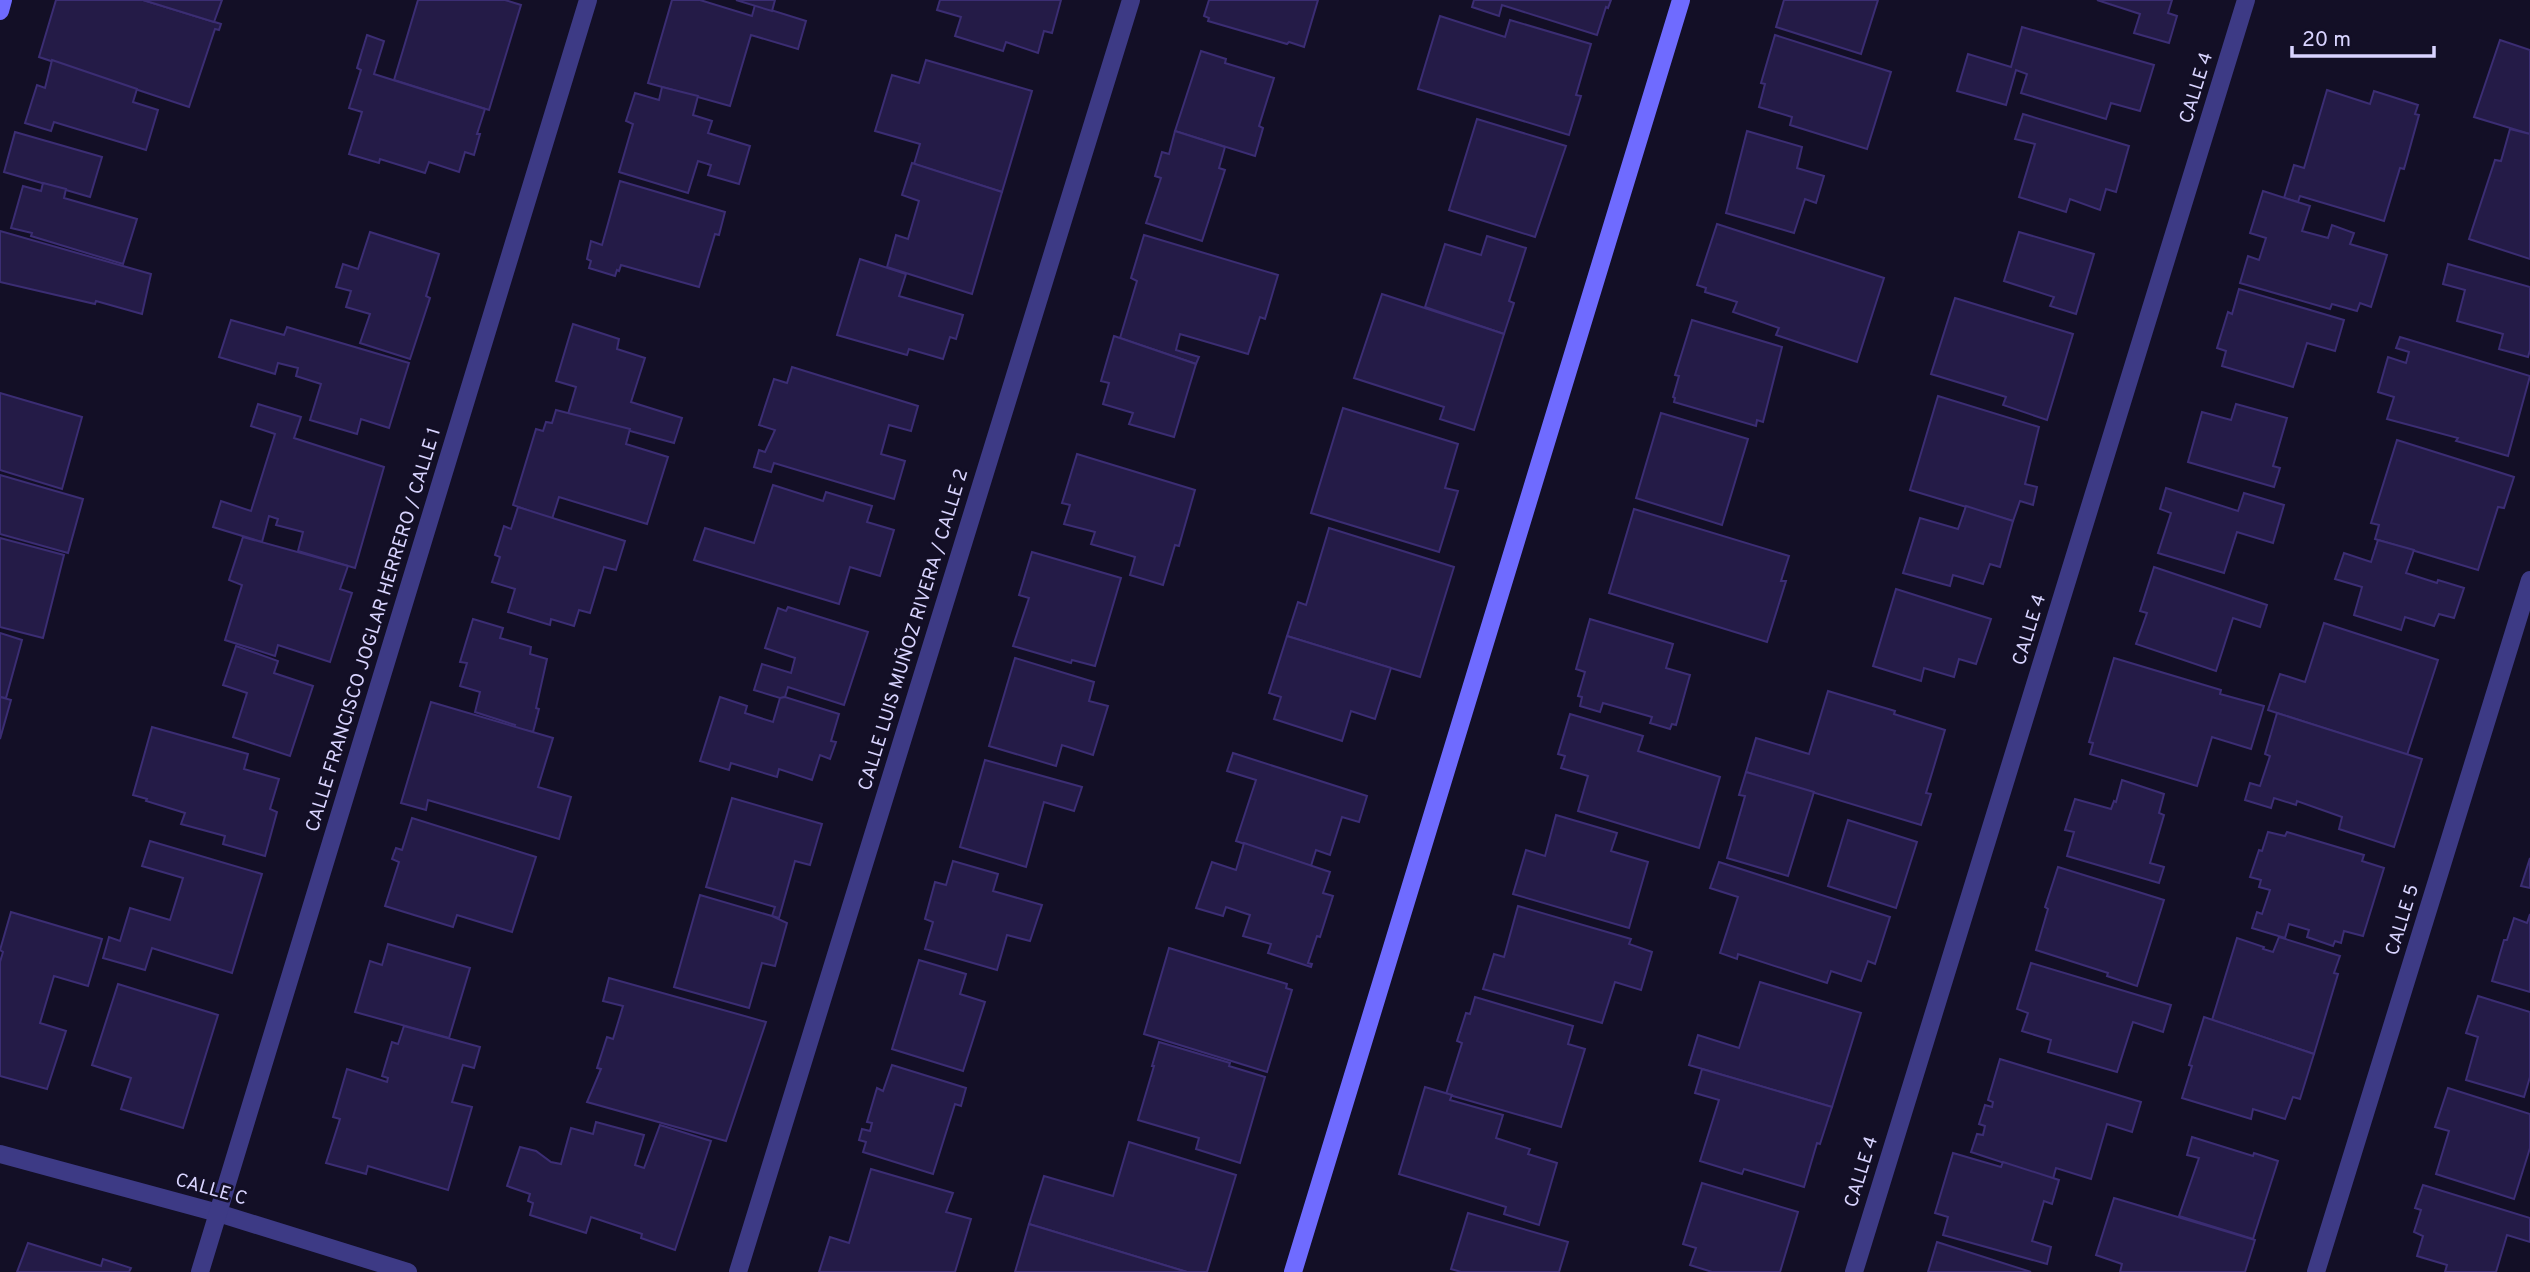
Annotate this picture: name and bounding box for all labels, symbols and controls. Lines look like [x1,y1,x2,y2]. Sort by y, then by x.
scale bar [2292,14,2434,58]
text: 20 m [2302,27,2351,54]
street label: CALLE 4 [2175,49,2219,127]
street label: CALLE FRANCISCO JOGLAR HERRERO / CALLE 1 [301,425,447,835]
street label: CALLE LUIS MUÑOZ RIVERA / CALLE 2 [853,466,974,794]
street label: CALLE 4 [2008,591,2052,669]
street label: CALLE 5 [2381,881,2425,959]
street label: CALLE 4 [1840,1133,1884,1211]
street label: CALLE C [172,1168,250,1212]

